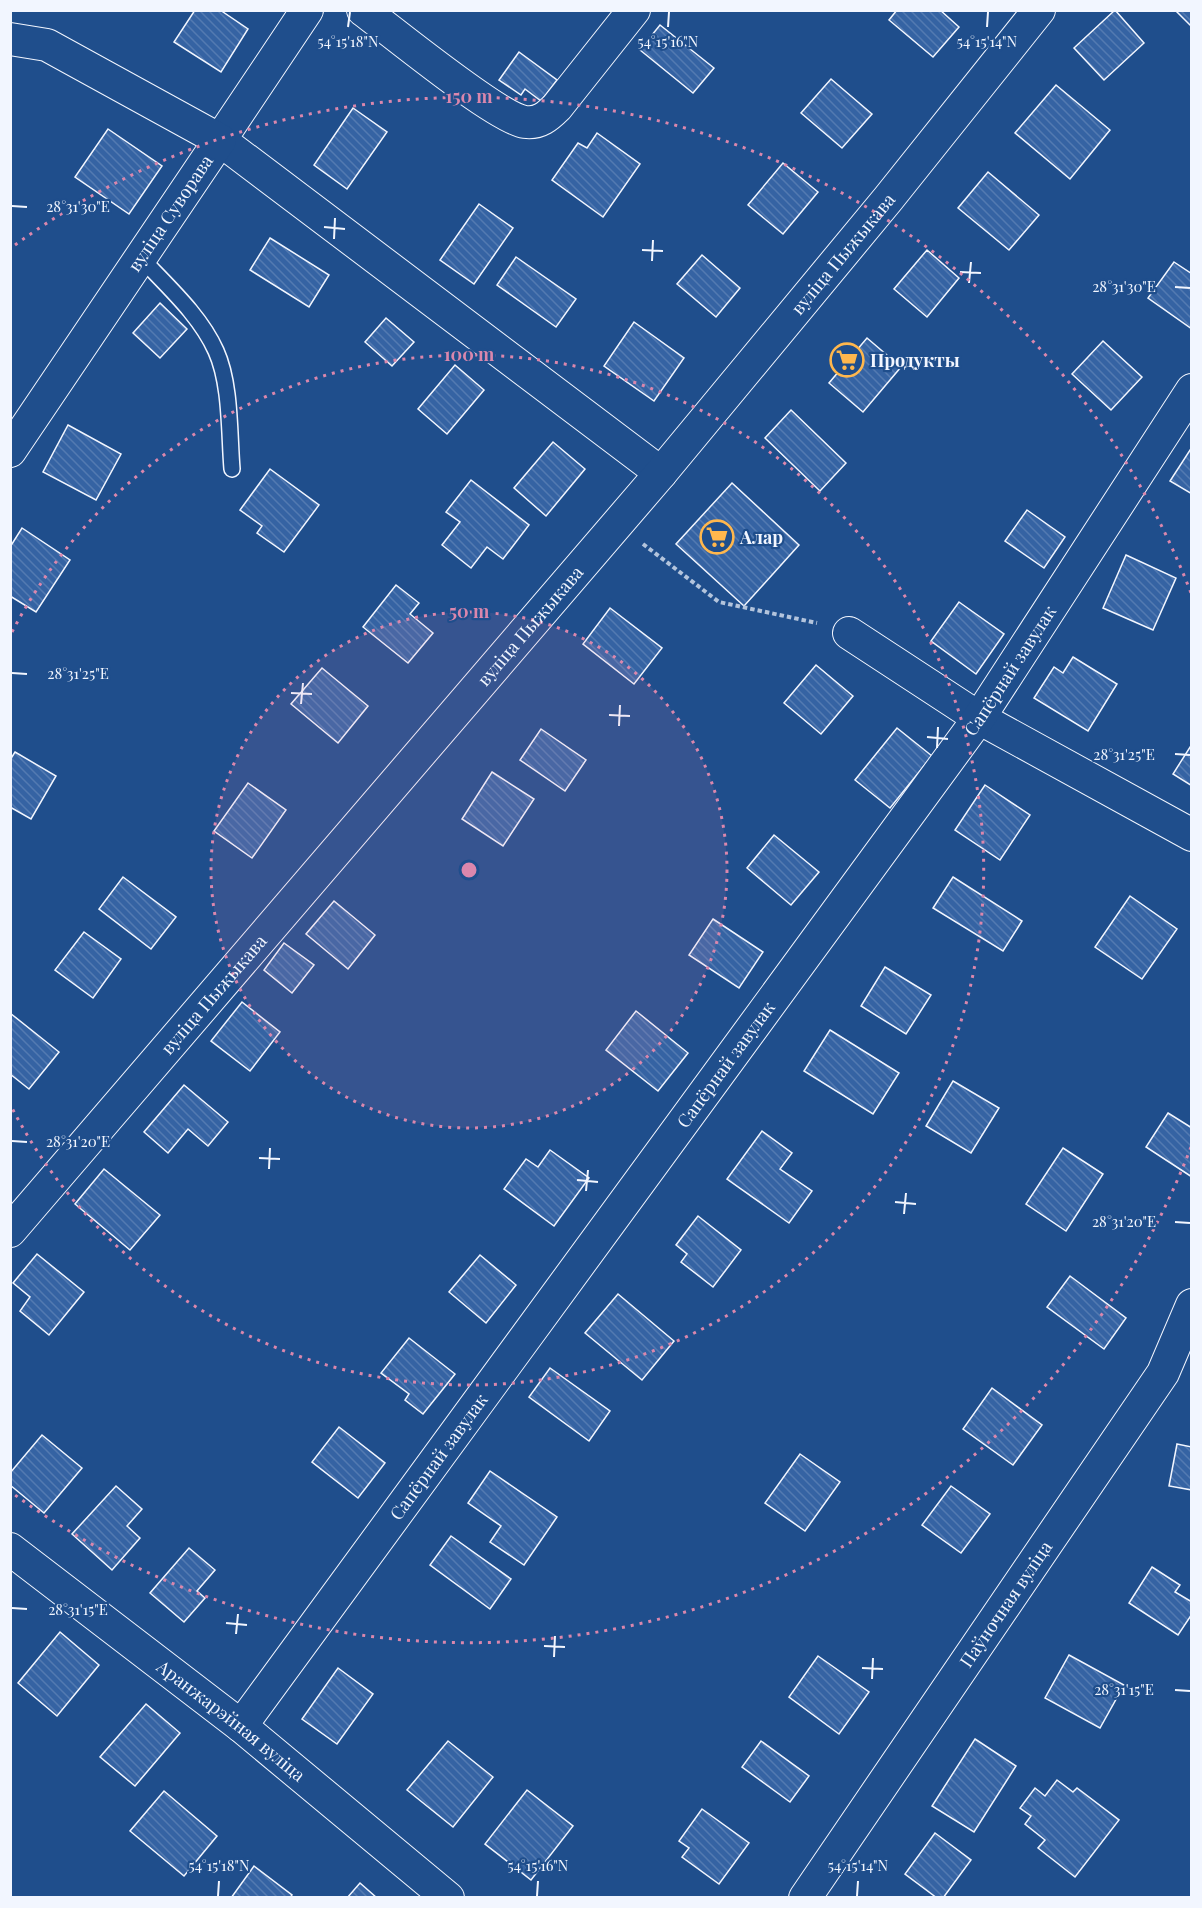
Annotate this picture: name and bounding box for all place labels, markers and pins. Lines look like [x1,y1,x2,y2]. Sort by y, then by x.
supermarket icon: Продукты [829,342,865,378]
place label: Продукты [870,348,960,372]
supermarket icon: Алар [699,519,735,555]
place label: Алар [739,525,783,549]
centre of rings [459,860,479,880]

